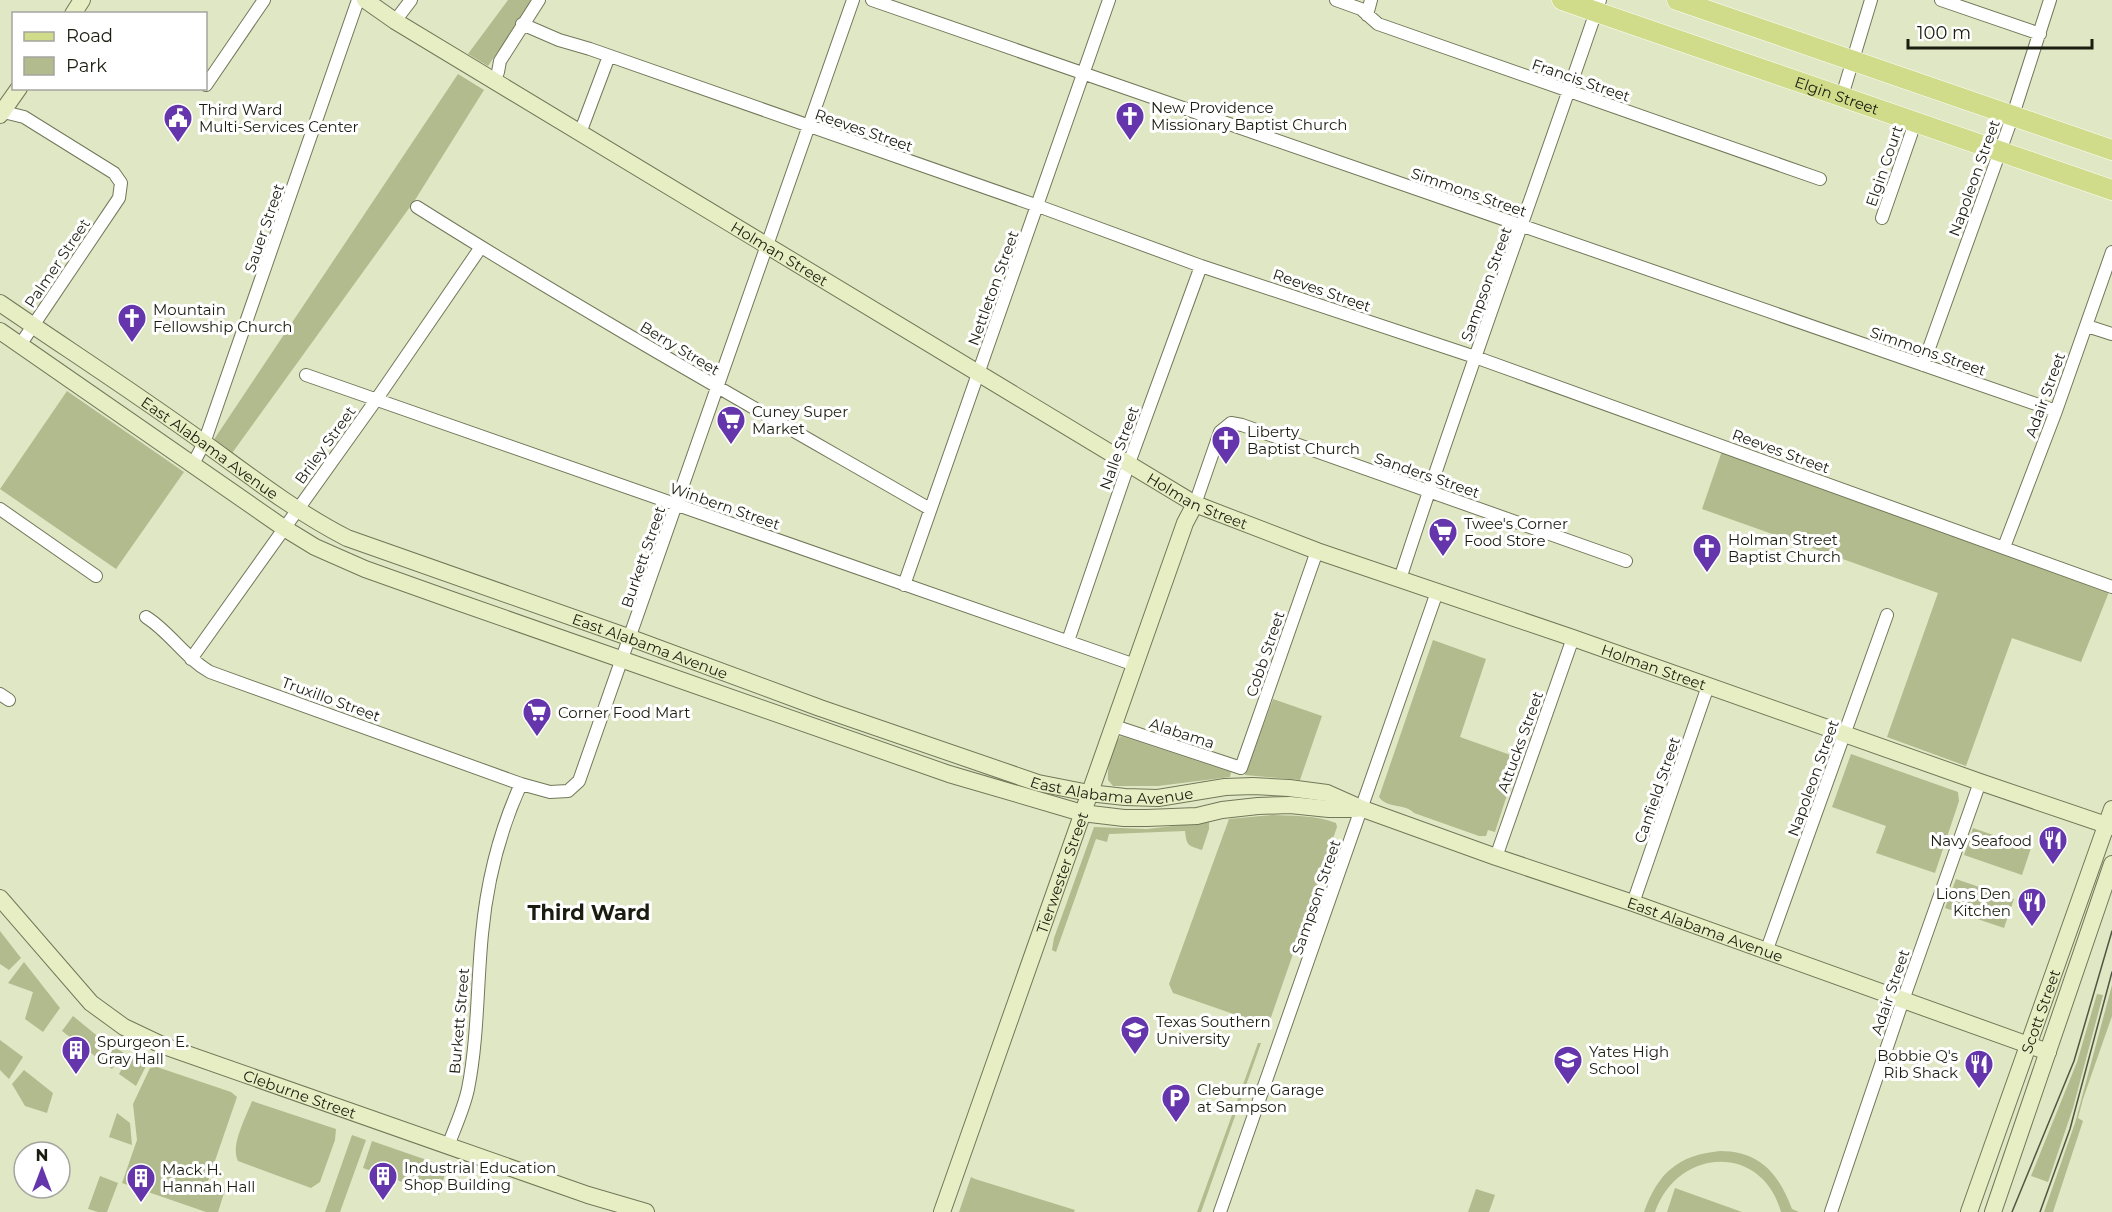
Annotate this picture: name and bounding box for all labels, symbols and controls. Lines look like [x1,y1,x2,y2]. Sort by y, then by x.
legend [12,12,207,90]
scale bar [1908,12,2092,50]
text: 100 m [1917,22,1971,44]
text: Road [66,25,113,47]
street label: Francis Street [1529,54,1633,106]
text: Park [66,55,107,77]
street label: Elgin Street [1792,72,1882,118]
place label: New Providence Missionary Baptist Church [1151,98,1347,134]
place label: Third Ward Multi-Services Center [199,100,359,136]
church icon: New Providence Missionary Baptist Church [1114,100,1146,142]
public building icon: Third Ward Multi-Services Center [162,102,194,144]
street label: Reeves Street [813,104,915,156]
street label: Napoleon Street [1944,117,2004,239]
street label: Elgin Court [1861,123,1907,209]
street label: Simmons Street [1409,163,1529,221]
street label: Sauer Street [240,181,288,275]
street label: Palmer Street [20,215,94,311]
street label: Holman Street [728,217,832,290]
street label: Sampson Street [1456,224,1516,344]
street label: Nettleton Street [963,228,1023,348]
street label: Reeves Street [1271,264,1373,316]
place label: Mountain Fellowship Church [153,300,292,336]
church icon: Mountain Fellowship Church [116,302,148,344]
street label: Berry Street [637,317,723,379]
street label: Simmons Street [1868,322,1988,380]
street label: Adair Street [2021,350,2069,440]
street label: East Alabama Avenue [138,392,282,503]
street label: Briley Street [290,402,360,488]
place label: Cuney Super Market [752,402,848,438]
supermarket icon: Cuney Super Market [715,404,747,446]
street label: Nalle Street [1095,404,1143,492]
place label: Liberty Baptist Church [1247,422,1360,458]
church icon: Liberty Baptist Church [1210,424,1242,466]
street label: Reeves Street [1730,425,1832,477]
street label: Sanders Street [1372,448,1482,502]
street label: Holman Street [1144,468,1251,533]
street label: Winbern Street [667,478,783,534]
street label: Burkett Street [617,504,669,610]
place label: Twee's Corner Food Store [1464,514,1568,550]
supermarket icon: Twee's Corner Food Store [1427,516,1459,558]
place label: Holman Street Baptist Church [1728,530,1841,566]
church icon: Holman Street Baptist Church [1691,532,1723,574]
street label: East Alabama Avenue [570,609,731,683]
street label: Cobb Street [1241,609,1289,699]
street label: Holman Street [1599,639,1709,694]
street label: Truxillo Street [279,672,383,726]
street label: Attucks Street [1493,689,1547,795]
supermarket icon: Corner Food Mart [521,696,553,738]
place label: Corner Food Mart [558,703,690,722]
street label: Alabama [1147,714,1217,752]
street label: Napoleon Street [1783,717,1843,839]
street label: Canfield Street [1630,734,1684,846]
street label: East Alabama Avenue [1028,772,1194,808]
street label: Tierwester Street [1032,809,1092,936]
restaurant icon: Navy Seafood [2037,824,2069,866]
place label: Navy Seafood [1930,831,2032,850]
street label: Sampson Street [1287,837,1345,957]
place label: Lions Den Kitchen [1936,884,2011,920]
restaurant icon: Lions Den Kitchen [2016,886,2048,928]
street label: East Alabama Avenue [1625,892,1786,966]
district label: Third Ward [528,900,650,925]
street label: Adair Street [1867,947,1913,1037]
street label: Burkett Street [445,967,473,1075]
street label: Scott Street [2017,967,2064,1056]
place label: Texas Southern University [1156,1012,1271,1048]
school or university icon: Texas Southern University [1119,1014,1151,1056]
place label: Spurgeon E. Gray Hall [97,1032,188,1068]
building icon: Spurgeon E. Gray Hall [60,1034,92,1076]
place label: Yates High School [1589,1042,1669,1078]
school or university icon: Yates High School [1552,1044,1584,1086]
place label: Bobbie Q's Rib Shack [1877,1046,1958,1082]
restaurant icon: Bobbie Q's Rib Shack [1963,1048,1995,1090]
street label: Cleburne Street [241,1065,359,1122]
place label: Cleburne Garage at Sampson [1197,1080,1324,1116]
parking icon: Cleburne Garage at Sampson [1160,1082,1192,1124]
north arrow [12,1140,72,1200]
text: N [36,1146,48,1165]
place label: Industrial Education Shop Building [404,1158,556,1194]
place label: Mack H. Hannah Hall [162,1160,255,1196]
building icon: Industrial Education Shop Building [367,1160,399,1202]
building icon: Mack H. Hannah Hall [125,1162,157,1204]

